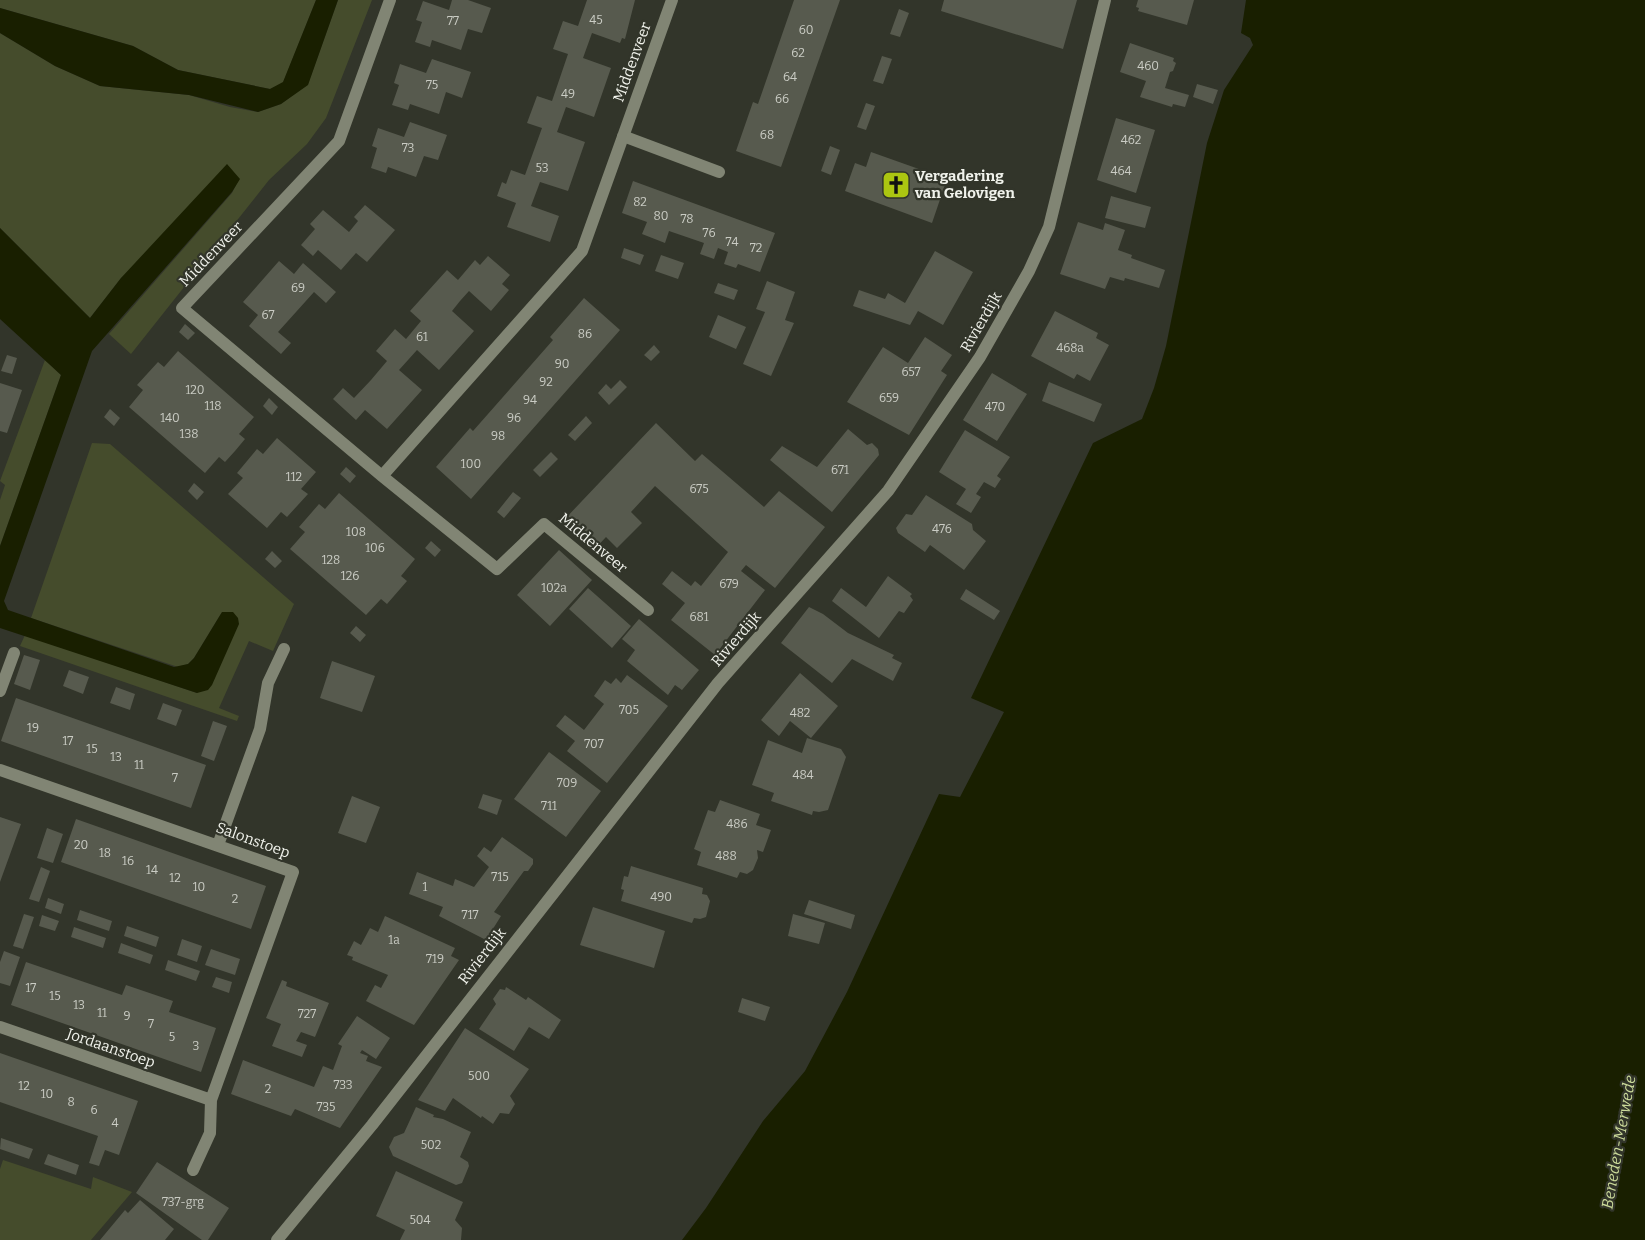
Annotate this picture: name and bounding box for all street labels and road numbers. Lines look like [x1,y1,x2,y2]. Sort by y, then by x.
street label: Middenveer [609,19,655,104]
street label: Middenveer [175,217,247,290]
street label: Rivierdijk [957,288,1006,355]
street label: Middenveer [555,509,631,577]
street label: Rivierdijk [707,608,765,670]
street label: Salonstoep [214,818,293,862]
street label: Rivierdijk [454,924,510,988]
street label: Jordaanstoep [63,1024,158,1072]

